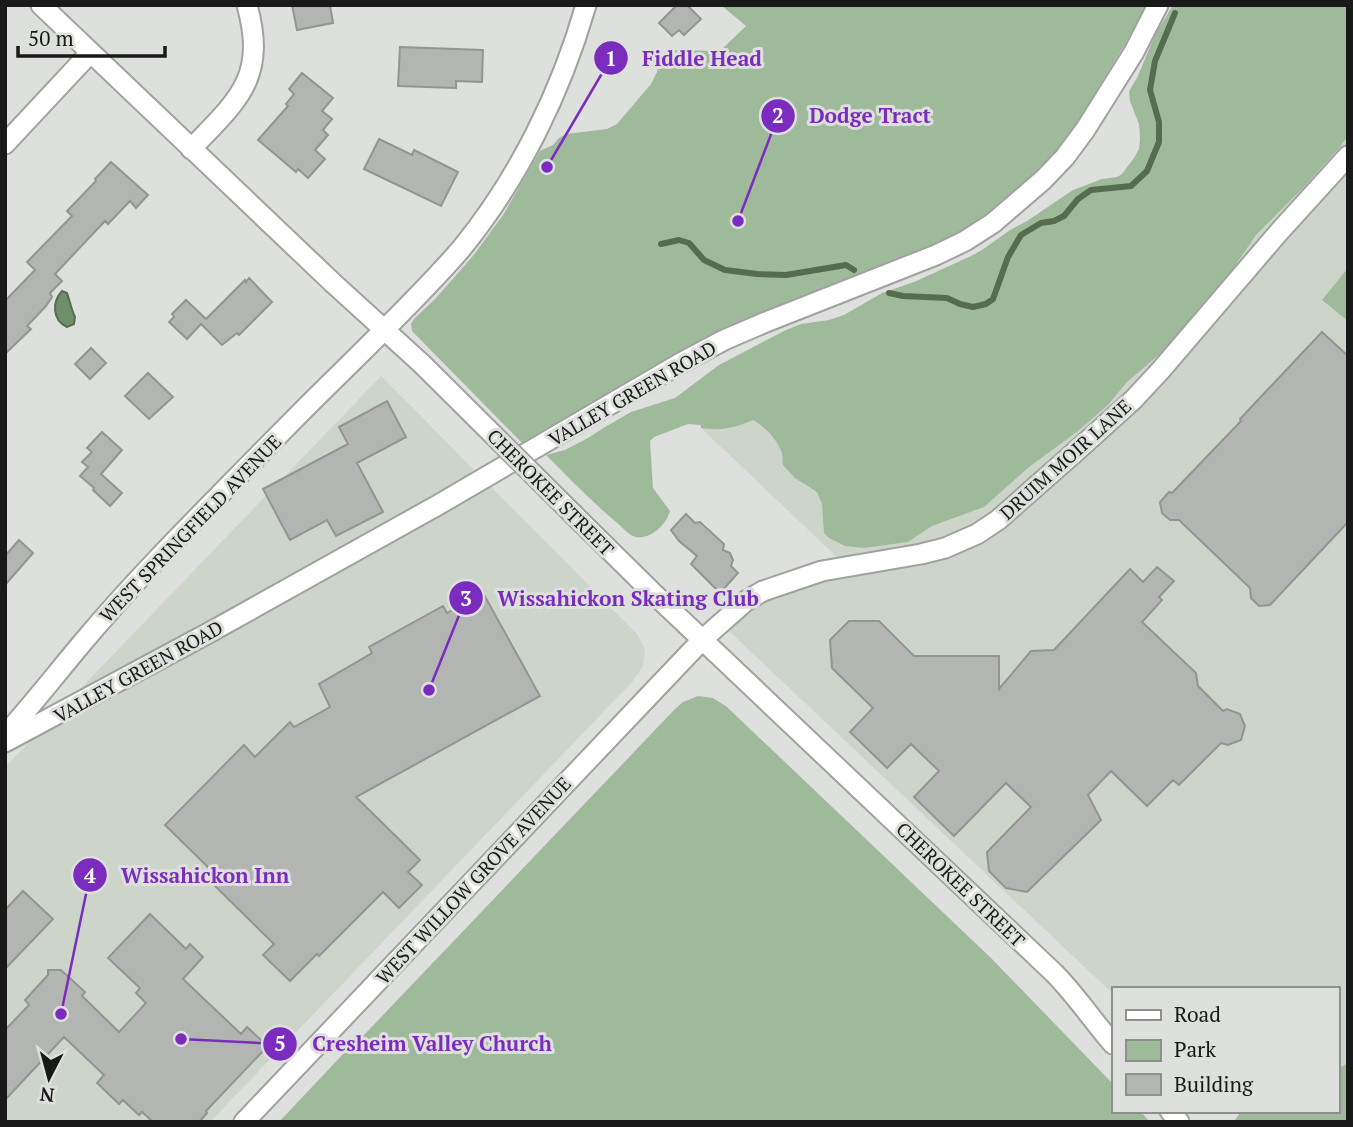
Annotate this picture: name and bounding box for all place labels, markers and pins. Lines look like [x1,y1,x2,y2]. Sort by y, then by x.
callout: Fiddle Head [593,37,776,79]
callout: Dodge Tract [761,95,945,137]
callout: Wissahickon Skating Club [449,577,773,619]
callout: Wissahickon Inn [72,854,303,896]
callout: Cresheim Valley Church [263,1023,566,1065]

